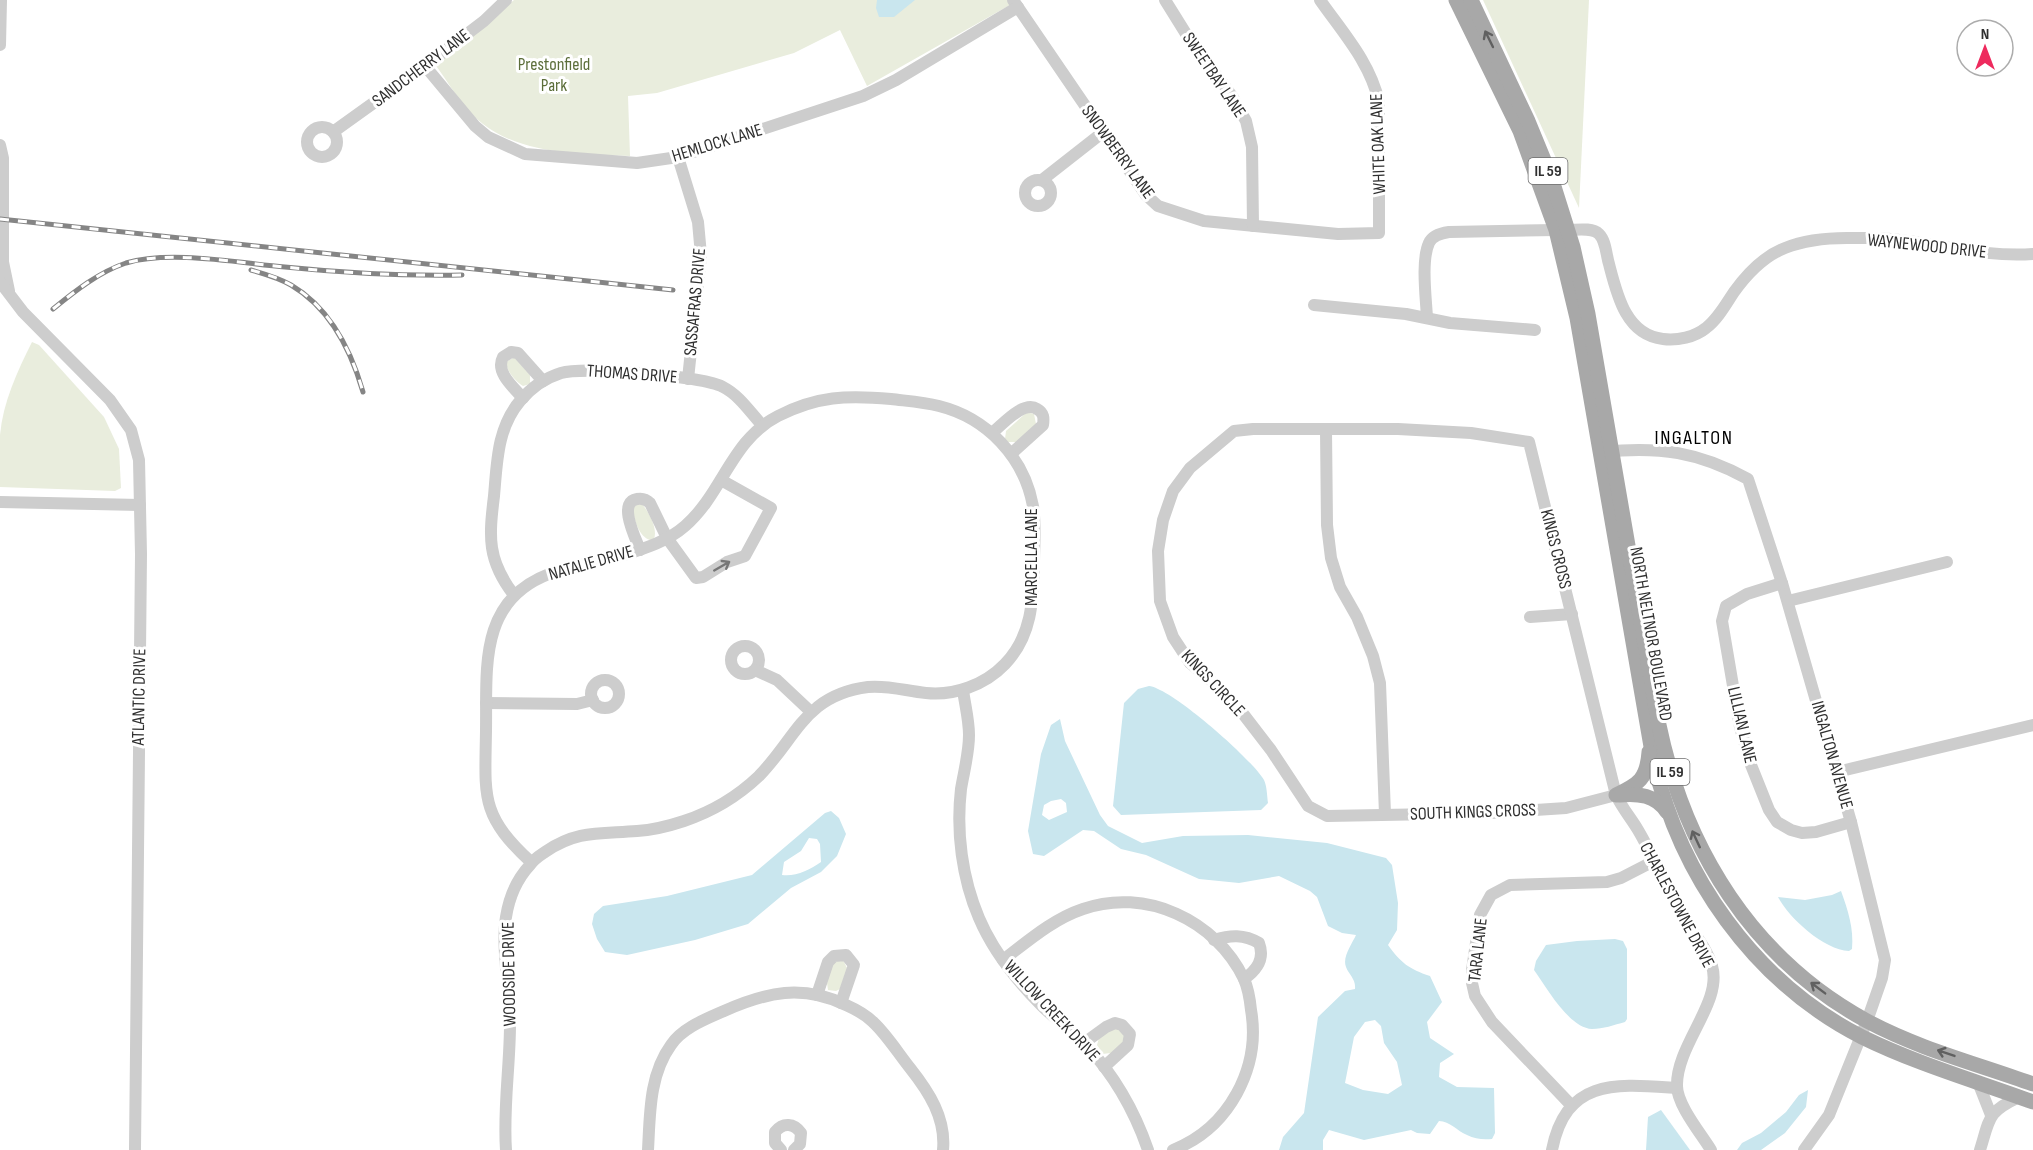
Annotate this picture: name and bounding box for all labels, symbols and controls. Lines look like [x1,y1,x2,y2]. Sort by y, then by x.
north arrow [1955,18,2015,78]
street label: SANDCHERRY LANE [368,25,474,111]
text: N [1981,25,1989,44]
street label: SWEETBAY LANE [1178,29,1250,121]
one-way arrow [1483,31,1495,49]
park label: Prestonfield Park [518,54,590,96]
street label: WHITE OAK LANE [1366,93,1390,195]
street label: SNOWBERRY LANE [1077,101,1159,203]
street label: HEMLOCK LANE [669,119,765,167]
road number: IL 59 [1528,158,1568,184]
street label: WAYNEWOOD DRIVE [1866,229,1988,263]
street label: SASSAFRAS DRIVE [680,247,710,357]
street label: THOMAS DRIVE [586,360,678,388]
district label: INGALTON [1655,426,1733,450]
street label: KINGS CROSS [1536,507,1576,591]
street label: MARCELLA LANE [1021,508,1042,606]
street label: NATALIE DRIVE [546,541,636,585]
street label: NORTH NELTNOR BOULEVARD [1625,545,1677,723]
one-way arrow [713,559,730,571]
street label: KINGS CIRCLE [1177,645,1249,721]
street label: ATLANTIC DRIVE [128,648,150,747]
street label: LILLIAN LANE [1723,685,1761,765]
street label: INGALTON AVENUE [1807,699,1857,811]
road number: IL 59 [1650,759,1690,785]
street label: SOUTH KINGS CROSS [1410,799,1537,825]
one-way arrow [1689,831,1701,849]
street label: CHARLESTOWNE DRIVE [1635,839,1719,971]
street label: TARA LANE [1464,917,1492,983]
street label: WOODSIDE DRIVE [498,921,520,1027]
street label: WILLOW CREEK DRIVE [1000,956,1104,1066]
one-way arrow [1811,982,1827,995]
one-way arrow [1938,1047,1956,1058]

